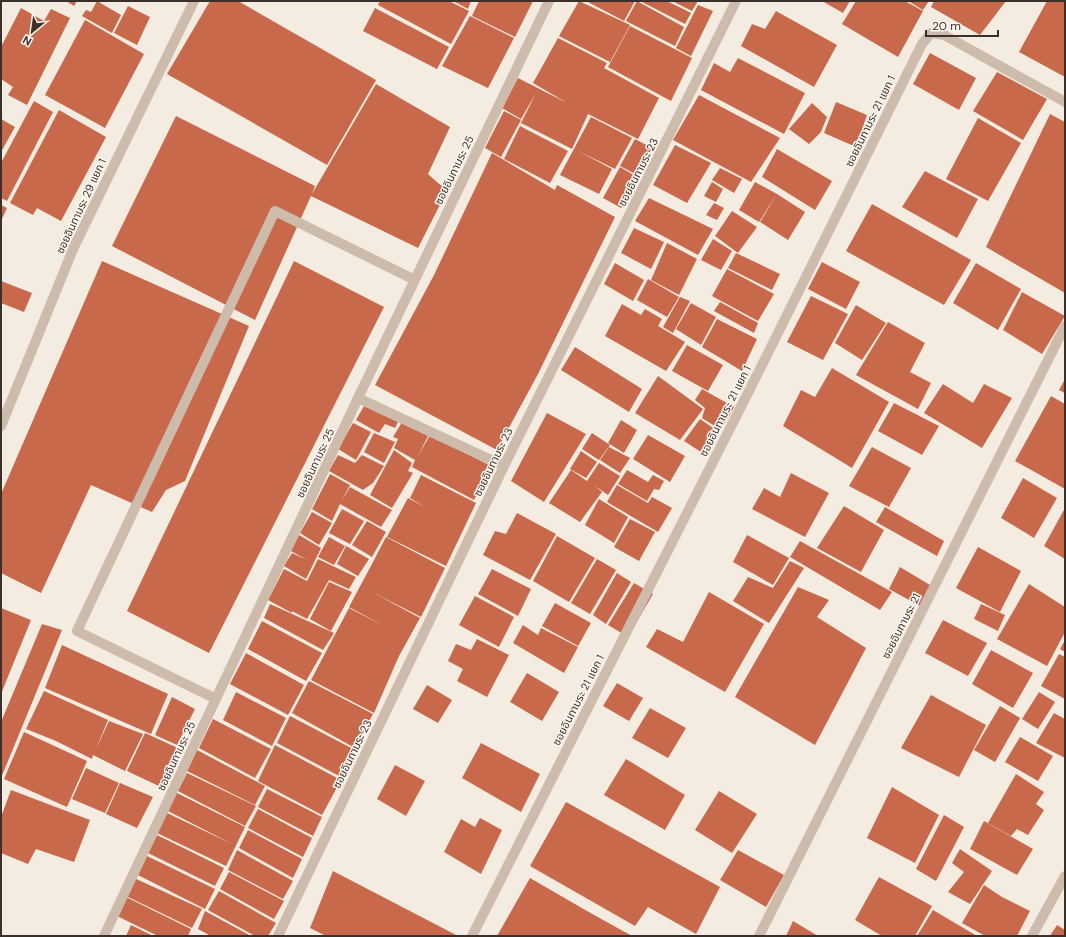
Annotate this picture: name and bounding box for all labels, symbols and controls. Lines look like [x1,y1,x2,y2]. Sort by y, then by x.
north arrow [12,12,52,52]
scale bar [926,12,998,38]
text: 20 m [932,18,961,34]
text: N [20,33,34,49]
street label: ซอยอินทามระ 21 แยก 1 [842,73,898,169]
street label: ซอยอินทามระ 25 [431,133,477,207]
street label: ซอยอินทามระ 23 [615,135,661,209]
street label: ซอยอินทามระ 29 แยก 1 [53,156,109,256]
street label: ซอยอินทามระ 21 แยก 1 [696,363,754,459]
street label: ซอยอินทามระ 23 [470,425,516,499]
street label: ซอยอินทามระ 25 [293,426,337,500]
street label: ซอยอินทามระ 21 [878,591,924,661]
street label: ซอยอินทามระ 21 แยก 1 [549,652,607,748]
street label: ซอยอินทามระ 23 [329,717,375,791]
street label: ซอยอินทามระ 25 [154,719,198,793]

